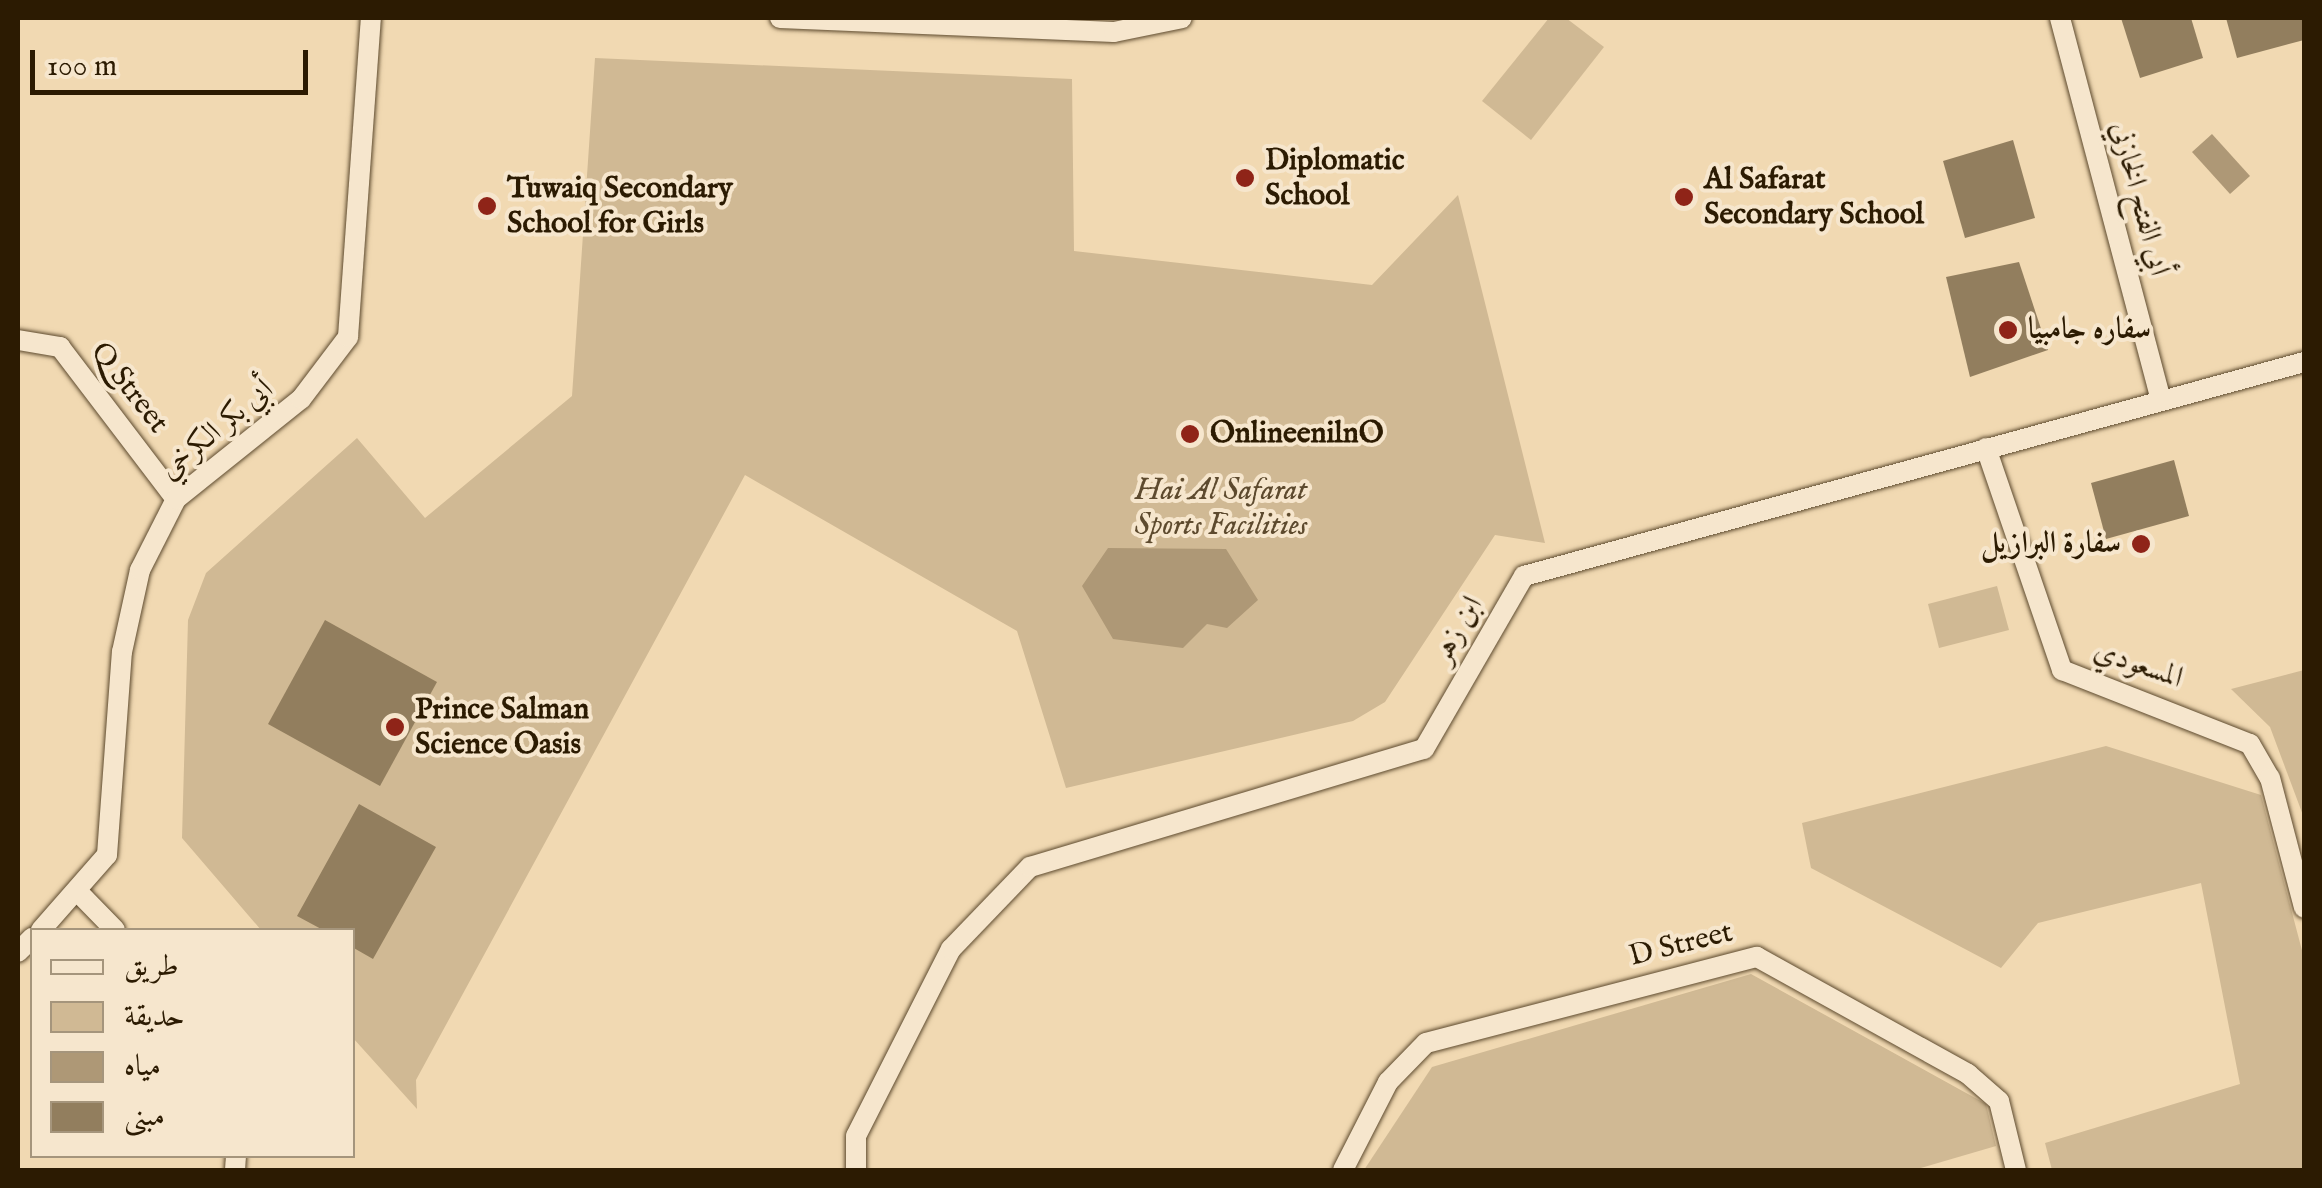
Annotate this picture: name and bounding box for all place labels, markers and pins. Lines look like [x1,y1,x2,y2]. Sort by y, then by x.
place label: Diplomatic School [1265,143,1405,214]
place label: Al Safarat Secondary School [1704,162,1924,232]
marker: Diplomatic School [1234,167,1256,189]
place label: Tuwaiq Secondary School for Girls [507,171,733,242]
marker: Al Safarat Secondary School [1673,186,1695,208]
marker: Tuwaiq Secondary School for Girls [476,195,498,217]
place label: سفاره جامبيا [2028,312,2151,348]
marker: سفاره جامبيا [1997,319,2019,341]
place label: OnlineenilnO [1210,416,1384,452]
marker: OnlineenilnO [1179,423,1201,445]
place label: سفارة البرازيل [1981,526,2121,562]
marker: سفارة البرازيل [2130,533,2152,555]
place label: Prince Salman Science Oasis [415,692,589,762]
marker: Prince Salman Science Oasis [384,716,406,738]

